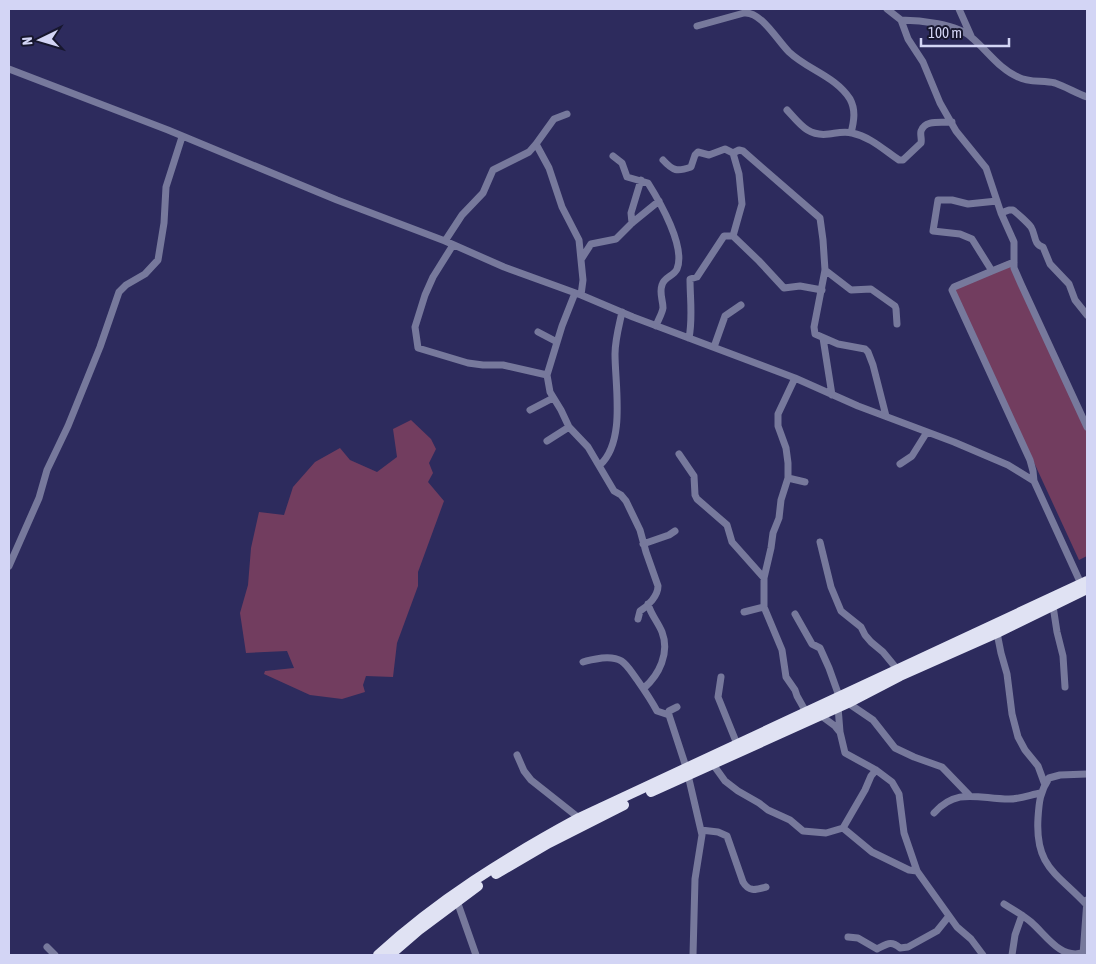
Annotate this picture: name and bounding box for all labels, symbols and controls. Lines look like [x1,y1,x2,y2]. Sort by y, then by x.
north arrow [15,15,65,65]
scale bar [921,15,1008,47]
text: 100 m [928,24,962,41]
text: N [19,36,35,46]

